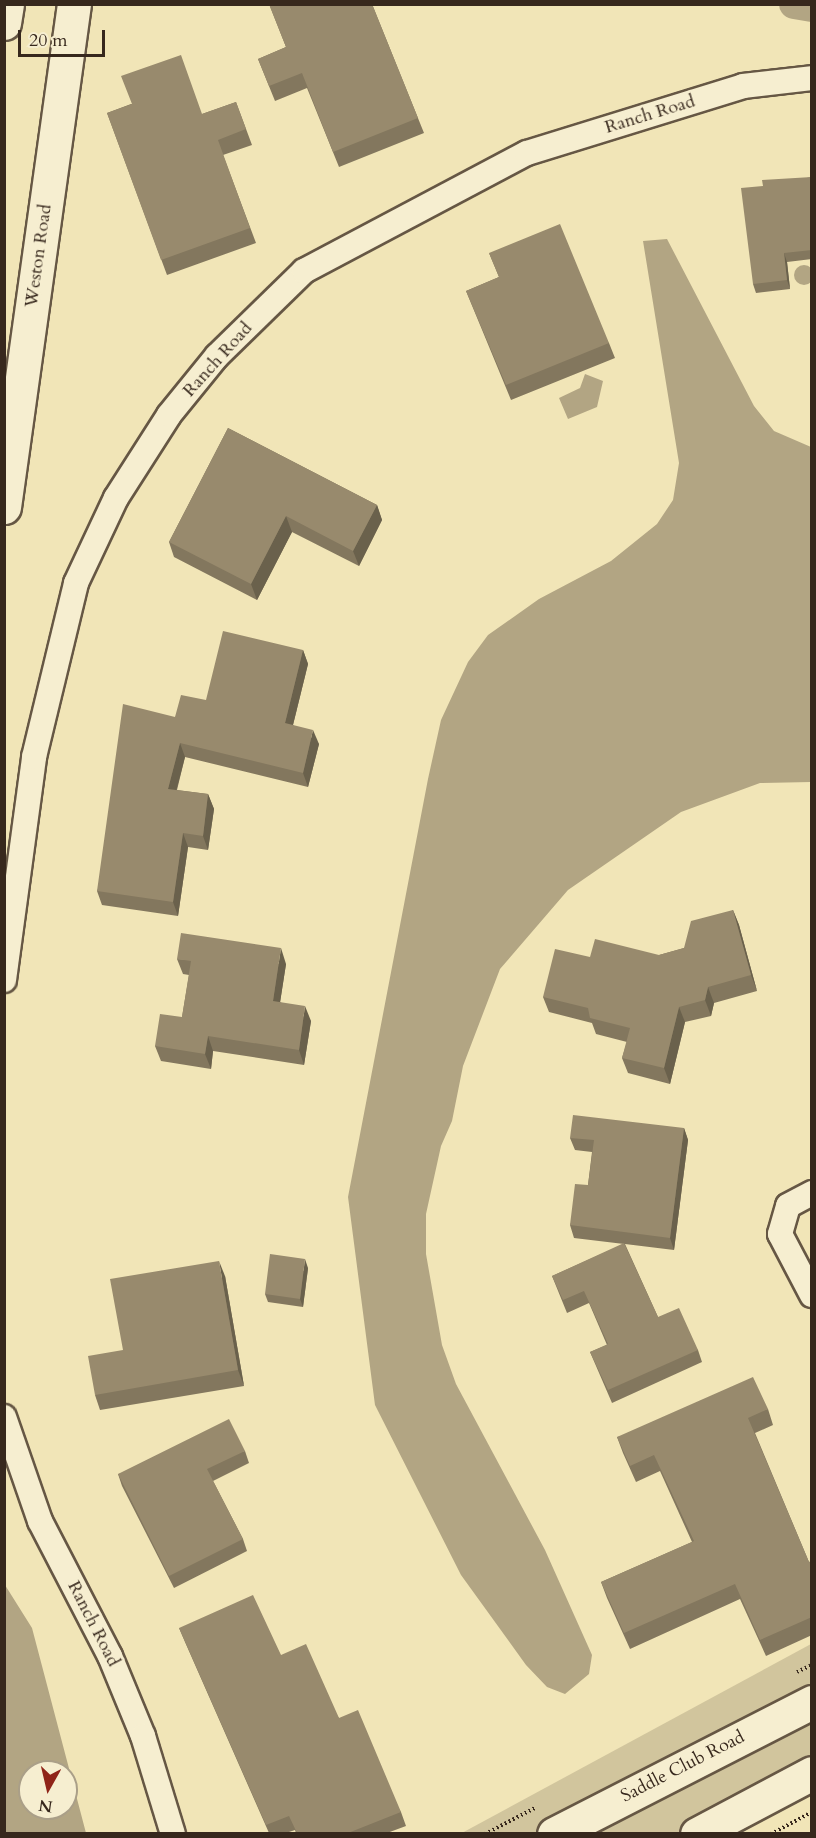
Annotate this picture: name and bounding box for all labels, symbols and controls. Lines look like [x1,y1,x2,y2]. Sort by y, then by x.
scale bar [21,18,108,56]
text: 20 m [29,28,68,53]
street label: Ranch Road [602,91,698,139]
street label: Weston Road [21,203,57,309]
street label: Ranch Road [179,318,257,402]
street label: Ranch Road [62,1578,124,1670]
street label: Saddle Club Road [618,1727,748,1807]
north arrow [18,1760,78,1820]
text: N [37,1794,54,1818]

